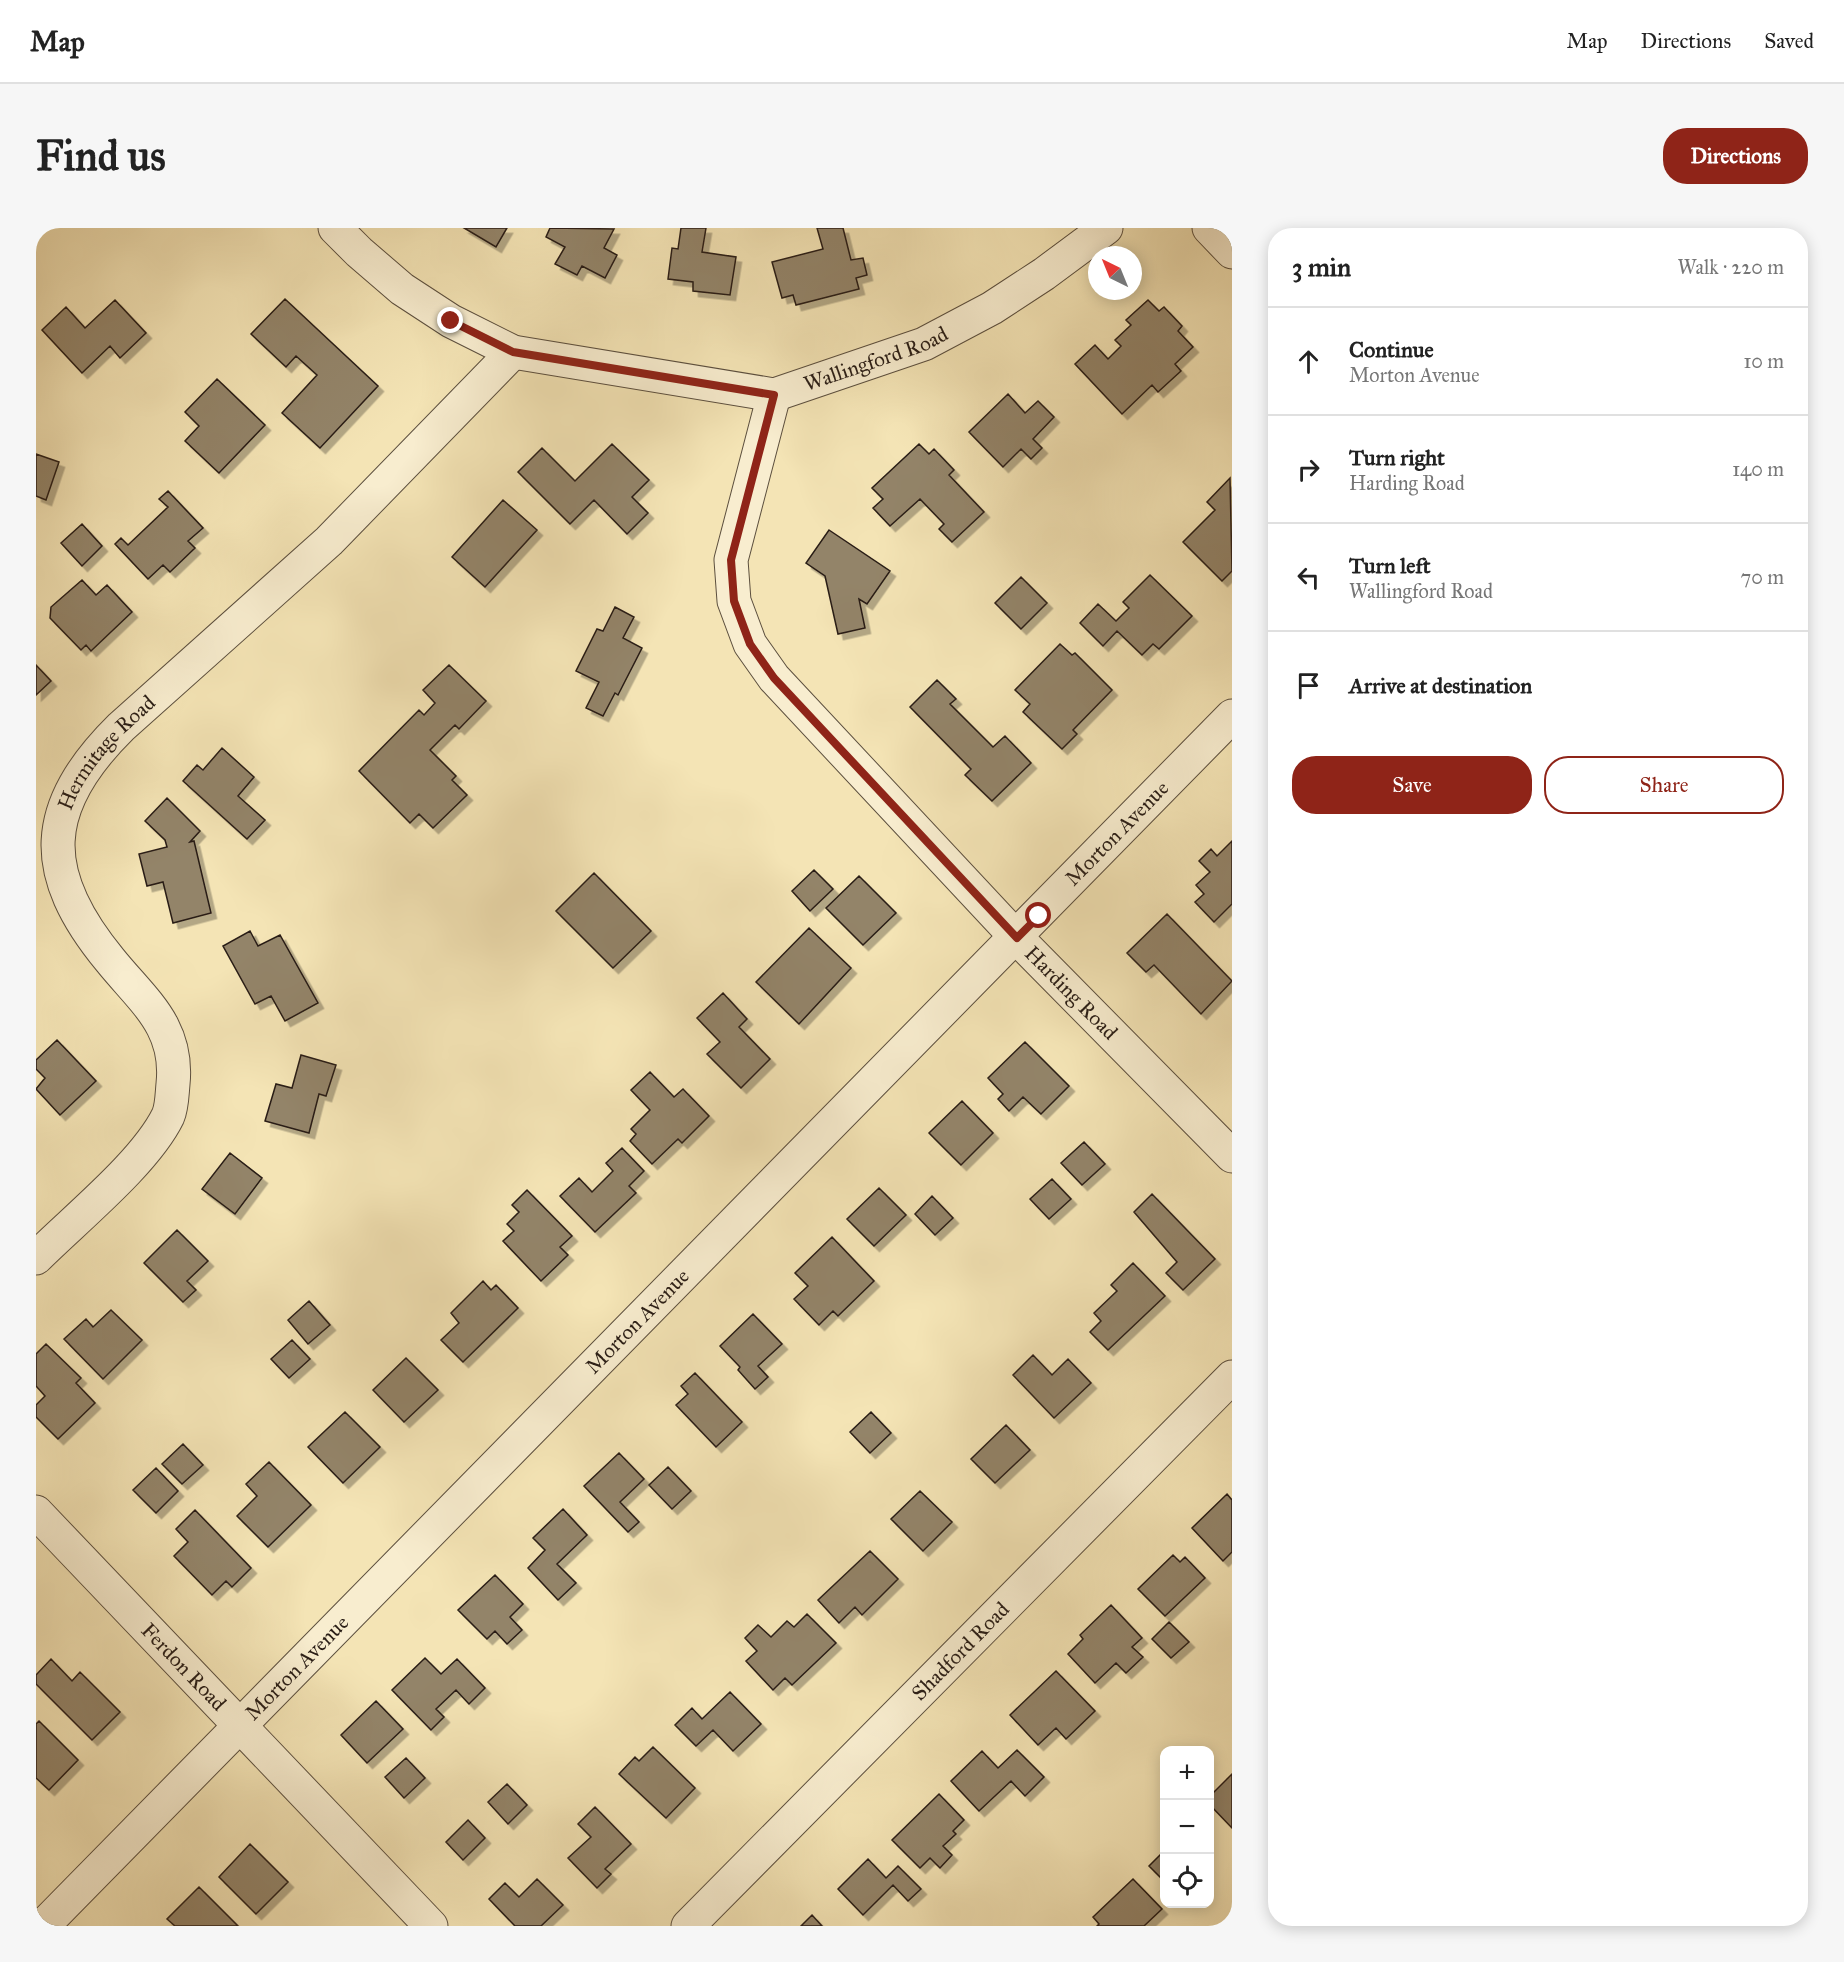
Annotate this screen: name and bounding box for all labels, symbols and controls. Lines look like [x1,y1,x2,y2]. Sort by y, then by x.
text: Map [30,24,85,59]
text: Map [1567,28,1608,54]
text: Directions [1641,28,1731,54]
text: Saved [1764,28,1814,54]
button: Directions [1663,128,1808,184]
text: Find us [36,130,166,182]
north arrow [1088,246,1142,300]
text: 3 min [1292,251,1351,283]
text: Walk · 220 m [1677,255,1784,279]
route end [437,307,463,333]
street label: Wallingford Road [800,320,953,397]
text: Continue [1349,336,1434,363]
icon: ahead [1292,345,1325,378]
text: 10 m [1743,349,1784,373]
text: Morton Avenue [1349,363,1480,387]
text: Turn right [1349,444,1445,471]
icon: right [1292,453,1325,486]
text: 140 m [1732,457,1784,481]
text: Harding Road [1349,471,1465,495]
text: Turn left [1349,552,1431,579]
icon: left [1292,561,1325,594]
text: 70 m [1741,565,1784,589]
text: Wallingford Road [1349,579,1493,603]
icon: arrive [1292,669,1325,702]
text: Arrive at destination [1349,672,1532,699]
street label: Hermitage Road [52,689,161,814]
button: Save [1292,756,1532,814]
button: Share [1544,756,1784,814]
street label: Morton Avenue [1059,775,1174,891]
route start [1025,902,1051,928]
street label: Harding Road [1019,940,1123,1046]
street label: Morton Avenue [580,1263,695,1379]
street label: Shadford Road [906,1596,1015,1706]
street label: Morton Avenue [239,1610,354,1726]
street label: Ferdon Road [136,1617,232,1717]
map controls [1160,1746,1214,1908]
button: + [1160,1746,1214,1800]
button: − [1160,1800,1214,1854]
button: locate [1160,1854,1214,1908]

